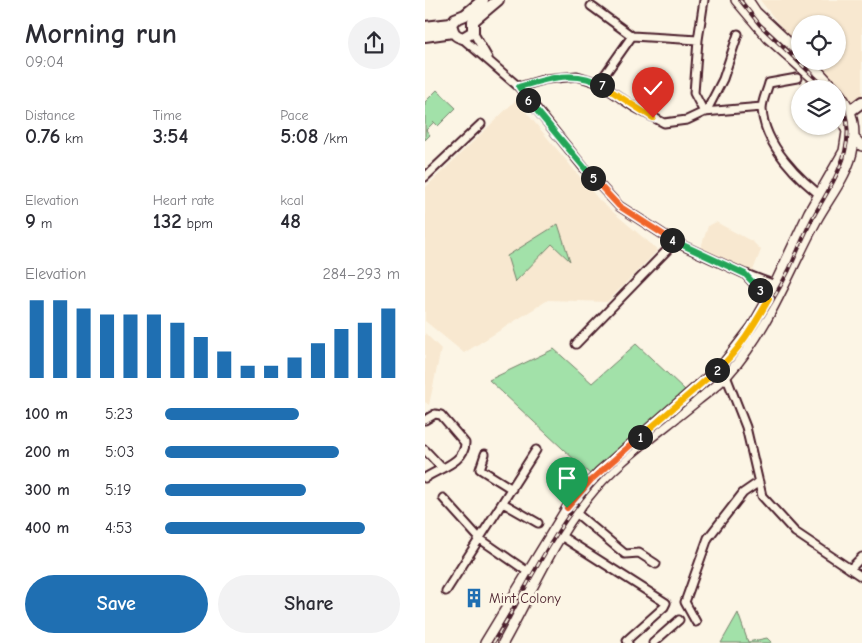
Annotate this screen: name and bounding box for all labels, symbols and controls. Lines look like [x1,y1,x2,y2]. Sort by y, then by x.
map controls [791,15,846,135]
button: locate [791,15,846,70]
button: share [348,17,400,69]
text: Morning run [25,18,177,50]
text: 09:04 [25,53,64,71]
pin [632,67,674,118]
pin: 7 [589,72,615,98]
icon: check [639,74,667,102]
text: 7 [599,77,606,94]
button: layers [791,80,846,135]
pin: 6 [515,88,541,112]
text: 6 [525,92,532,109]
text: Distance [25,107,75,124]
text: Time [153,107,182,124]
text: Pace [280,107,309,124]
text: 0.76 [25,124,60,148]
text: 3:54 [153,124,188,148]
text: 5:08 [280,124,319,148]
text: km [60,130,83,147]
text: /km [319,130,348,147]
pin: 5 [581,166,605,190]
text: 5 [590,170,597,187]
text: Elevation [25,192,79,209]
text: Heart rate [153,192,214,209]
text: kcal [280,192,304,209]
text: 9 [25,209,36,233]
text: 132 [153,209,182,233]
text: 48 [280,209,301,233]
text: m [36,215,52,232]
text: bpm [182,215,213,232]
pin: 4 [659,228,685,252]
text: 4 [669,232,676,249]
text: Elevation [25,265,86,283]
text: 284–293 m [323,265,400,283]
pin: 3 [747,278,773,302]
text: 3 [757,282,764,299]
pin: 2 [705,358,729,382]
text: 2 [714,362,721,379]
text: 100 m [25,405,68,423]
text: 5:23 [105,405,133,423]
pin: 1 [627,424,653,450]
text: 1 [638,429,643,446]
text: 200 m [25,443,70,461]
text: 5:03 [105,443,134,461]
pin [546,457,588,508]
icon: arrive [553,464,581,492]
text: 300 m [25,481,70,499]
text: 5:19 [105,481,131,499]
text: 400 m [25,519,69,537]
text: 4:53 [105,519,132,537]
button: Save [25,575,208,633]
button: Share [218,575,400,633]
building icon: Mint Colony [463,587,485,609]
place label: Mint Colony [489,590,562,607]

